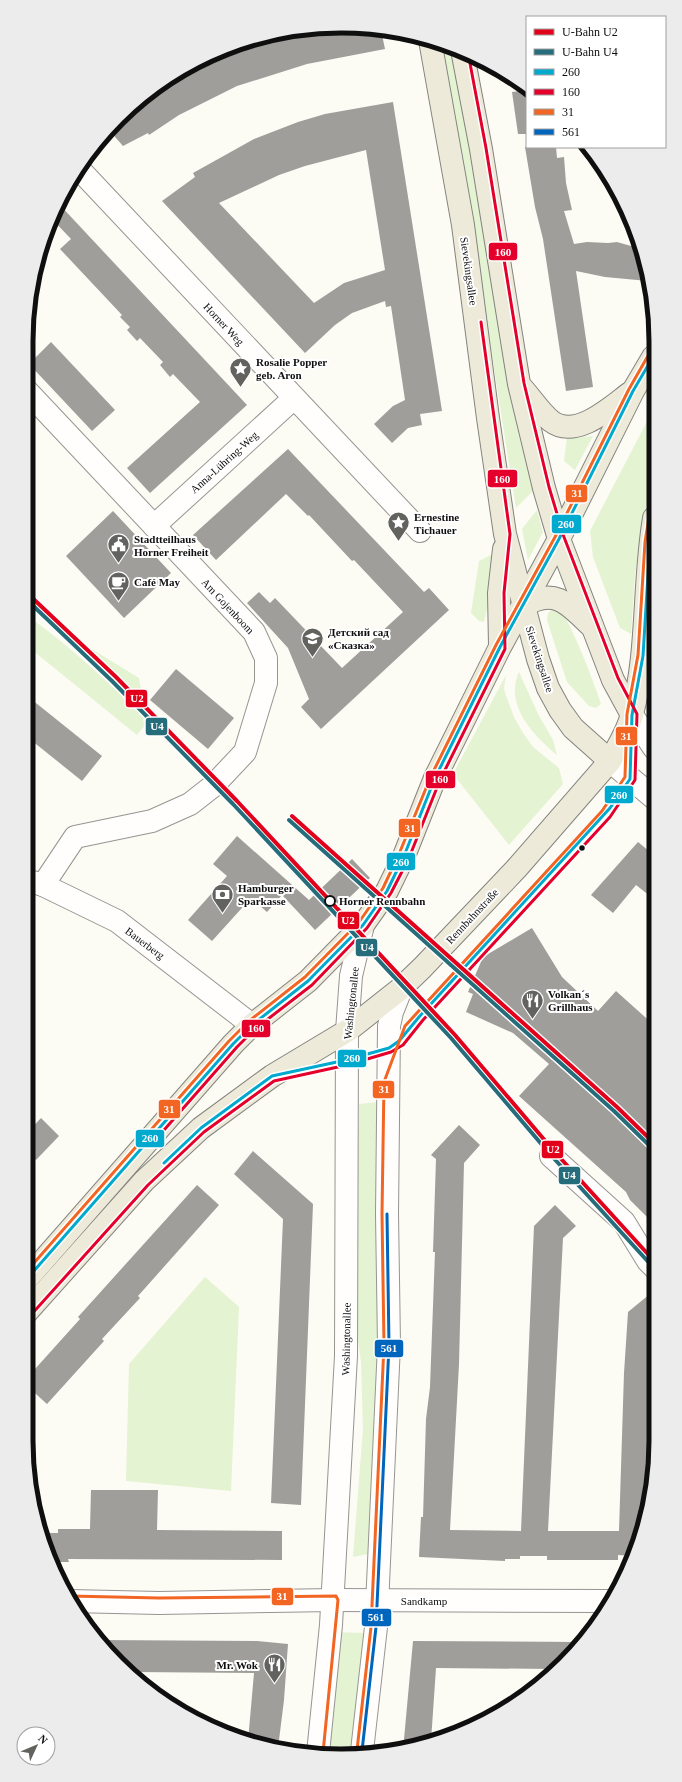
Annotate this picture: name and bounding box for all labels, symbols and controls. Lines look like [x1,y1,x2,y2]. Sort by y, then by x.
legend [526,16,666,148]
text: U-Bahn U2 [562,25,618,39]
text: U-Bahn U4 [562,45,618,59]
text: 260 [562,65,580,79]
text: 160 [562,85,580,99]
text: 31 [562,105,574,119]
text: 561 [562,125,580,139]
street label: Sievekingsallee [458,236,480,306]
line badge: 160 [488,242,518,261]
text: 160 [495,246,512,258]
street label: Horner Weg [201,300,247,348]
place icon: Rosalie Popper geb. Aron [227,355,253,388]
place label: Rosalie Popper geb. Aron [256,356,327,381]
street label: Anna-Lühring-Weg [188,428,261,495]
line badge: 160 [487,469,518,488]
text: 160 [494,473,511,485]
line badge: 31 [565,484,588,503]
text: 31 [572,487,583,499]
place icon: Ernestine Tichauer [385,510,411,543]
place label: Ernestine Tichauer [414,511,459,536]
line badge: 260 [551,514,582,534]
text: 260 [558,518,575,530]
public building icon: Stadtteilhaus Horner Freiheit [105,532,131,565]
place label: Stadtteilhaus Horner Freiheit [134,533,209,558]
cafe icon: Café May [106,569,132,602]
place label: Café May [134,576,181,588]
street label: Am Gojenboom [199,576,257,636]
street label: Sievekingsallee [524,624,556,694]
school or university icon: Детский сад «Сказка» [299,625,325,658]
place label: Детский сад «Сказка» [328,626,389,651]
line badge: U2 [125,689,148,708]
text: U2 [130,692,144,704]
line badge: U4 [145,717,168,736]
text: U4 [150,720,164,732]
line badge: 31 [615,726,638,746]
text: 31 [621,730,632,742]
line badge: 160 [425,770,456,789]
text: 160 [432,773,449,785]
line badge: 260 [604,785,634,804]
text: 260 [611,789,628,801]
line badge: 31 [398,818,421,838]
text: 31 [405,822,416,834]
unlabelled marker [577,843,587,853]
line badge: 260 [386,852,416,871]
text: 260 [393,856,410,868]
bank icon: Hamburger Sparkasse [209,881,235,914]
place label: Hamburger Sparkasse [238,882,294,907]
street label: Rennbahnstraße [443,886,501,946]
marker: Horner Rennbahn [324,895,336,907]
place label: Horner Rennbahn [339,895,425,907]
line badge: U2 [337,911,360,930]
text: U2 [341,914,355,926]
street label: Bauerberg [123,924,167,962]
line badge: U4 [355,938,378,957]
text: U4 [360,941,374,953]
street label: Washingtonallee [341,966,361,1040]
restaurant icon: Volkan´s Grillhaus [519,987,545,1020]
place label: Volkan´s Grillhaus [548,988,593,1013]
line badge: 160 [241,1019,271,1038]
text: 160 [248,1022,265,1034]
line badge: 260 [337,1049,367,1068]
text: 260 [344,1052,361,1064]
line badge: 31 [372,1080,395,1099]
text: 31 [379,1083,390,1095]
line badge: 31 [158,1099,181,1119]
text: 31 [164,1103,175,1115]
line badge: 260 [135,1129,165,1148]
text: 260 [142,1132,159,1144]
line badge: U2 [541,1140,564,1159]
text: U2 [546,1143,560,1155]
line badge: U4 [558,1166,581,1185]
text: U4 [562,1169,576,1181]
street label: Washingtonallee [339,1302,353,1376]
line badge: 561 [374,1339,404,1358]
text: 561 [381,1342,397,1354]
line badge: 31 [271,1587,294,1606]
text: 31 [277,1590,288,1602]
street label: Sandkamp [401,1595,448,1607]
line badge: 561 [361,1608,392,1627]
text: 561 [368,1611,384,1623]
restaurant icon: Mr. Wok [261,1652,287,1685]
place label: Mr. Wok [216,1659,259,1671]
north arrow [16,1726,56,1766]
text: N [36,1732,50,1746]

